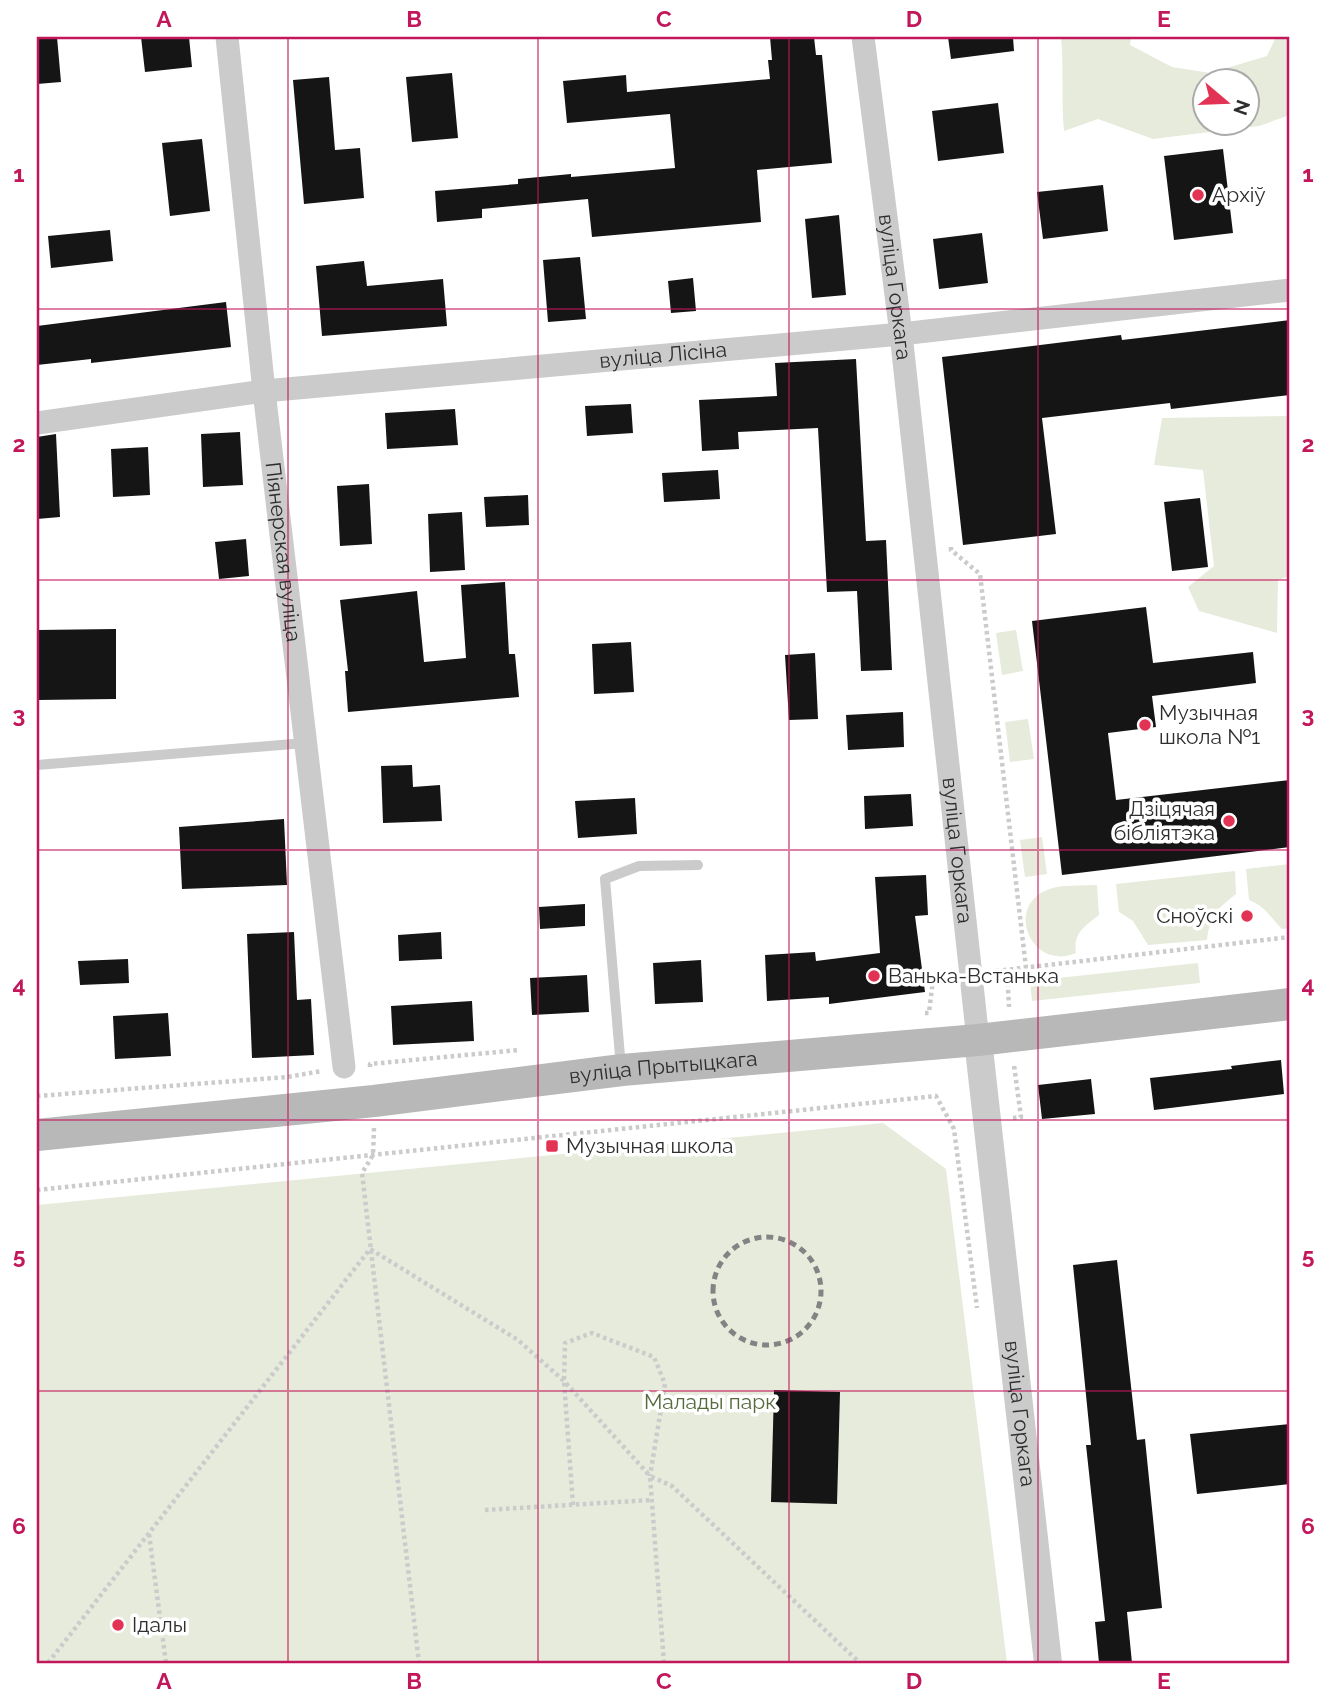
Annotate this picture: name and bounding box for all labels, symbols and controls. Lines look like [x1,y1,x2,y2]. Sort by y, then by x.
text: A [156,5,172,32]
text: B [406,5,422,32]
text: C [656,5,672,32]
text: D [906,5,922,32]
text: E [1157,5,1171,32]
north arrow [1190,66,1260,136]
text: N [1229,97,1255,118]
text: 1 [13,160,25,187]
text: 1 [1302,160,1314,187]
place label: Архіў [1212,182,1266,207]
marker: Архіў [1190,187,1206,203]
street label: вуліца Горкага [874,213,917,361]
street label: вуліца Лісіна [598,337,728,373]
text: 2 [13,430,25,457]
text: 2 [1302,430,1314,457]
street label: Піянерская вуліца [260,461,307,643]
place label: Музычная школа №1 [1159,700,1260,749]
text: 3 [13,701,25,728]
text: 3 [1302,701,1314,728]
marker: Музычная школа №1 [1137,717,1153,733]
street label: вуліца Горкага [937,776,978,925]
place label: Дзіцячая бібліятэка [1113,796,1215,845]
marker: Дзіцячая бібліятэка [1221,813,1237,829]
place label: Сноўскі [1156,903,1233,928]
marker: Сноўскі [1239,908,1255,924]
place label: Ванька-Встанька [888,963,1059,988]
marker: Ванька-Встанька [866,968,882,984]
text: 4 [12,971,26,998]
text: 4 [1301,971,1315,998]
street label: вуліца Прытыцкага [568,1046,758,1089]
place label: Музычная школа [566,1133,733,1158]
marker: Музычная школа [544,1138,560,1154]
text: 5 [13,1242,26,1269]
text: 5 [1302,1242,1315,1269]
street label: вуліца Горкага [1000,1339,1041,1488]
park label: Малады парк [644,1389,776,1414]
text: 6 [12,1512,26,1539]
text: 6 [1301,1512,1315,1539]
place label: Ідалы [132,1612,187,1637]
marker: Ідалы [110,1617,126,1633]
text: A [156,1667,172,1694]
text: B [406,1667,422,1694]
text: C [656,1667,672,1694]
text: D [906,1667,922,1694]
text: E [1157,1667,1171,1694]

